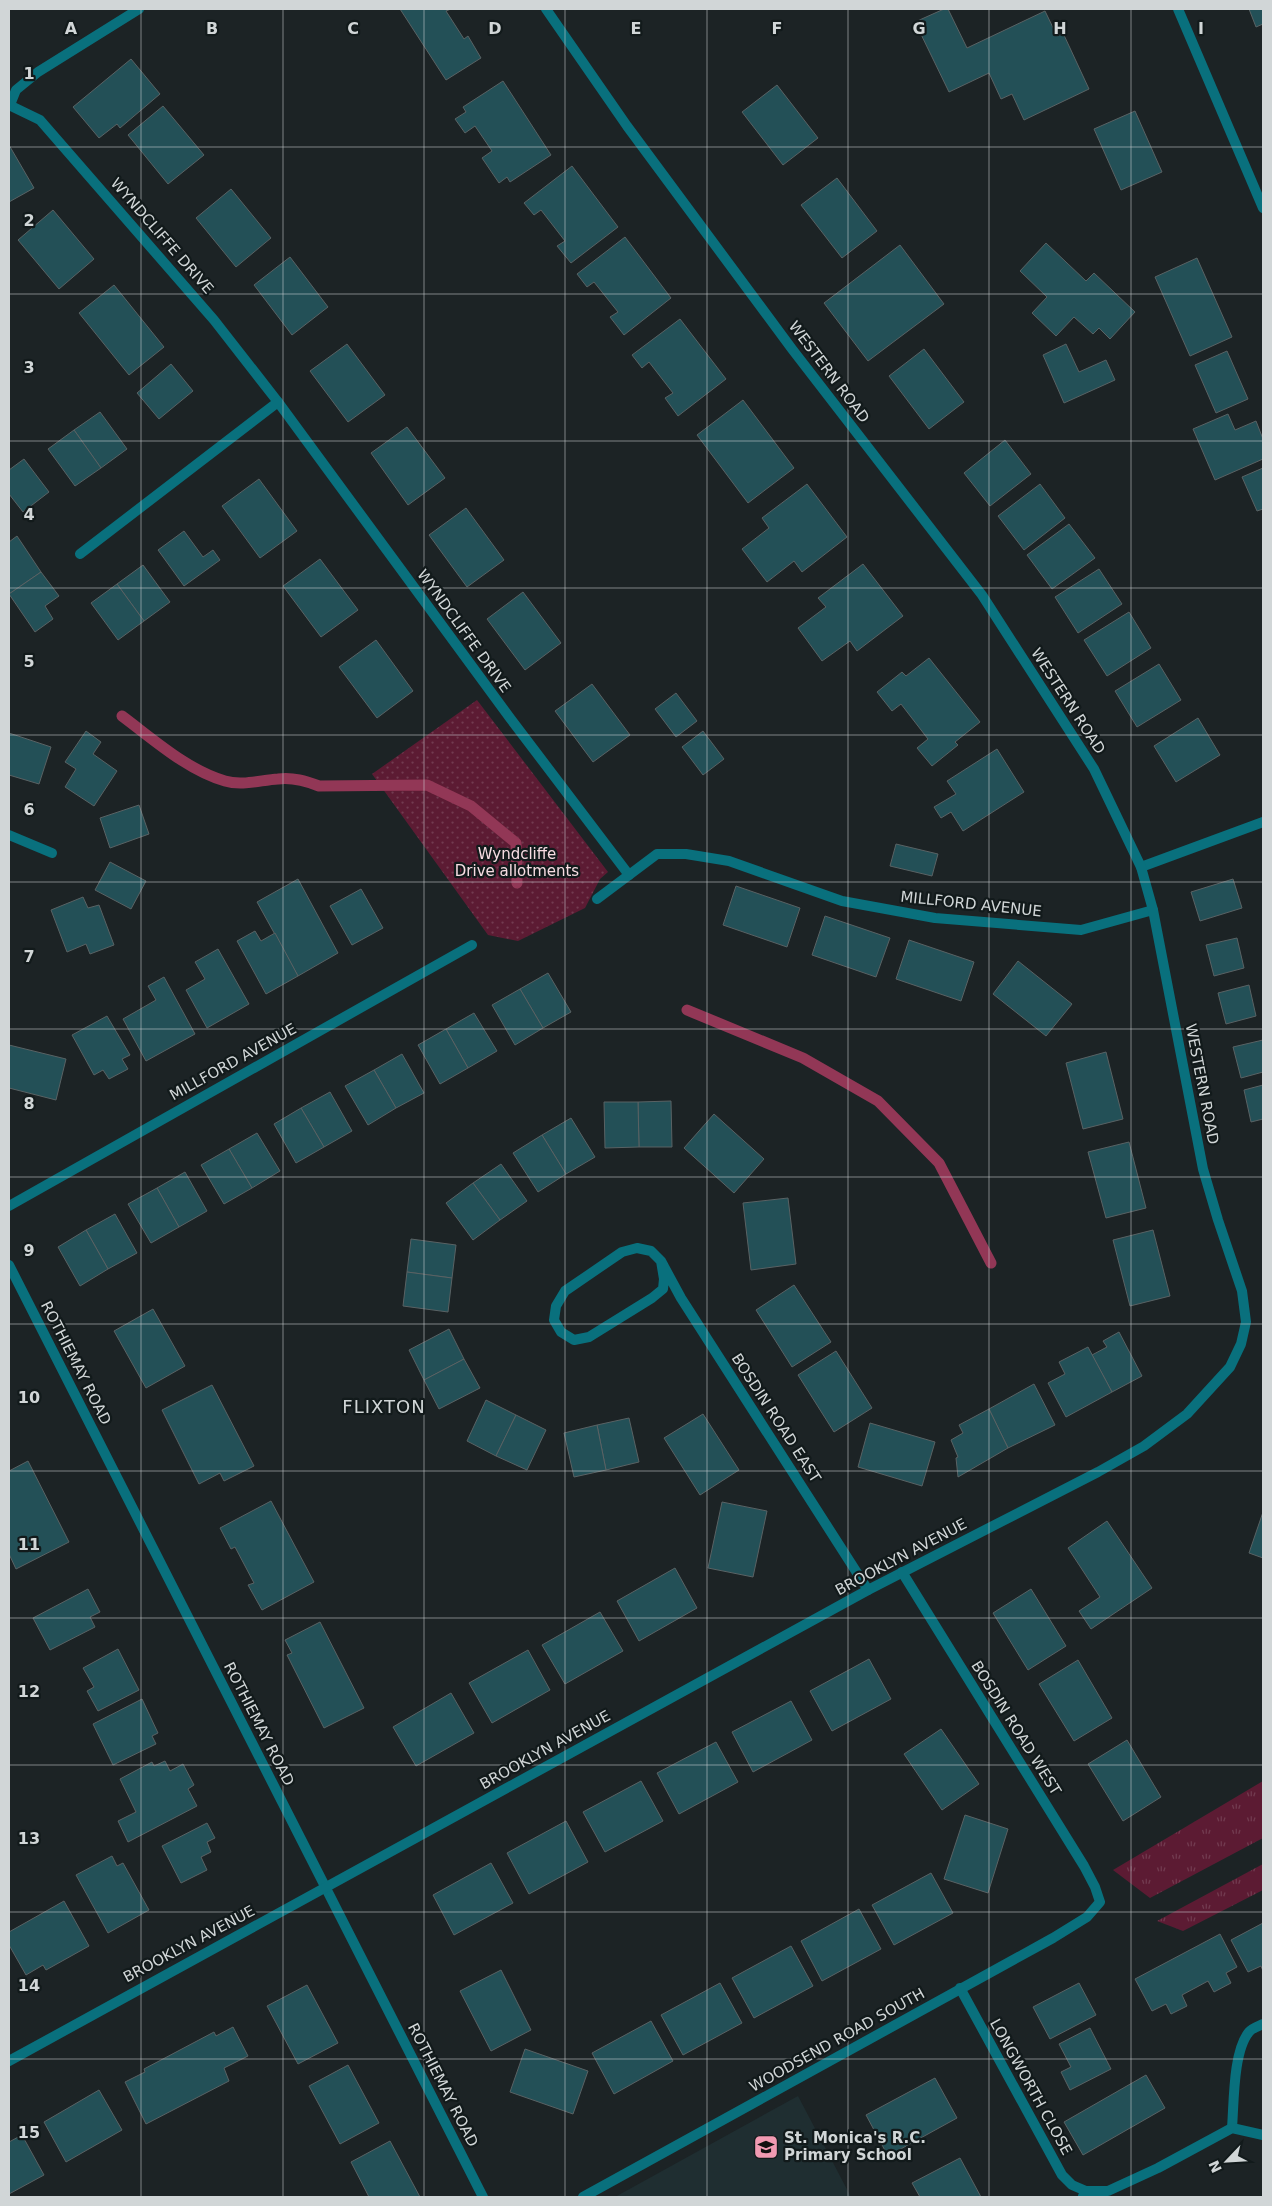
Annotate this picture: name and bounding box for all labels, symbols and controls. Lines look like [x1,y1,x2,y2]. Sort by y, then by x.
text: A [65,19,78,38]
text: B [206,19,218,38]
text: C [347,19,359,38]
text: D [488,19,502,38]
text: E [631,19,641,38]
text: F [772,19,782,38]
text: G [912,19,926,38]
text: H [1053,19,1067,38]
text: I [1198,19,1204,38]
text: 1 [23,64,35,83]
street label: WYNDCLIFFE DRIVE [107,174,217,298]
text: 2 [23,211,35,230]
street label: WESTERN ROAD [785,318,873,426]
text: 3 [23,358,35,377]
text: 4 [23,505,35,524]
street label: WYNDCLIFFE DRIVE [413,566,515,696]
street label: WESTERN ROAD [1027,645,1109,757]
text: 5 [23,652,35,671]
text: 6 [23,800,35,819]
park label: Wyndcliffe Drive allotments [455,845,579,880]
street label: MILLFORD AVENUE [899,888,1043,920]
text: 7 [23,947,35,966]
street label: MILLFORD AVENUE [167,1020,299,1104]
street label: WESTERN ROAD [1181,1022,1223,1146]
text: 8 [23,1094,35,1113]
text: 9 [23,1241,35,1260]
street label: ROTHIEMAY ROAD [37,1298,115,1428]
street label: BOSDIN ROAD EAST [728,1350,825,1487]
text: 10 [18,1388,40,1407]
district label: FLIXTON [342,1396,426,1417]
street label: BROOKLYN AVENUE [832,1515,970,1599]
text: 11 [18,1535,40,1554]
street label: BOSDIN ROAD WEST [967,1658,1065,1799]
street label: ROTHIEMAY ROAD [220,1659,298,1789]
text: 12 [18,1682,40,1701]
street label: BROOKLYN AVENUE [477,1707,613,1793]
text: 13 [18,1829,40,1848]
street label: BROOKLYN AVENUE [120,1902,258,1986]
text: 14 [18,1976,40,1995]
street label: WOODSEND ROAD SOUTH [746,1984,928,2096]
street label: LONGWORTH CLOSE [986,2016,1076,2158]
street label: ROTHIEMAY ROAD [404,2020,482,2150]
text: 15 [18,2123,40,2142]
place label: St. Monica's R.C. Primary School [784,2129,926,2164]
school or university icon: St. Monica's R.C. Primary School [753,2134,779,2160]
north arrow [1202,2136,1252,2186]
text: N [1205,2158,1225,2175]

